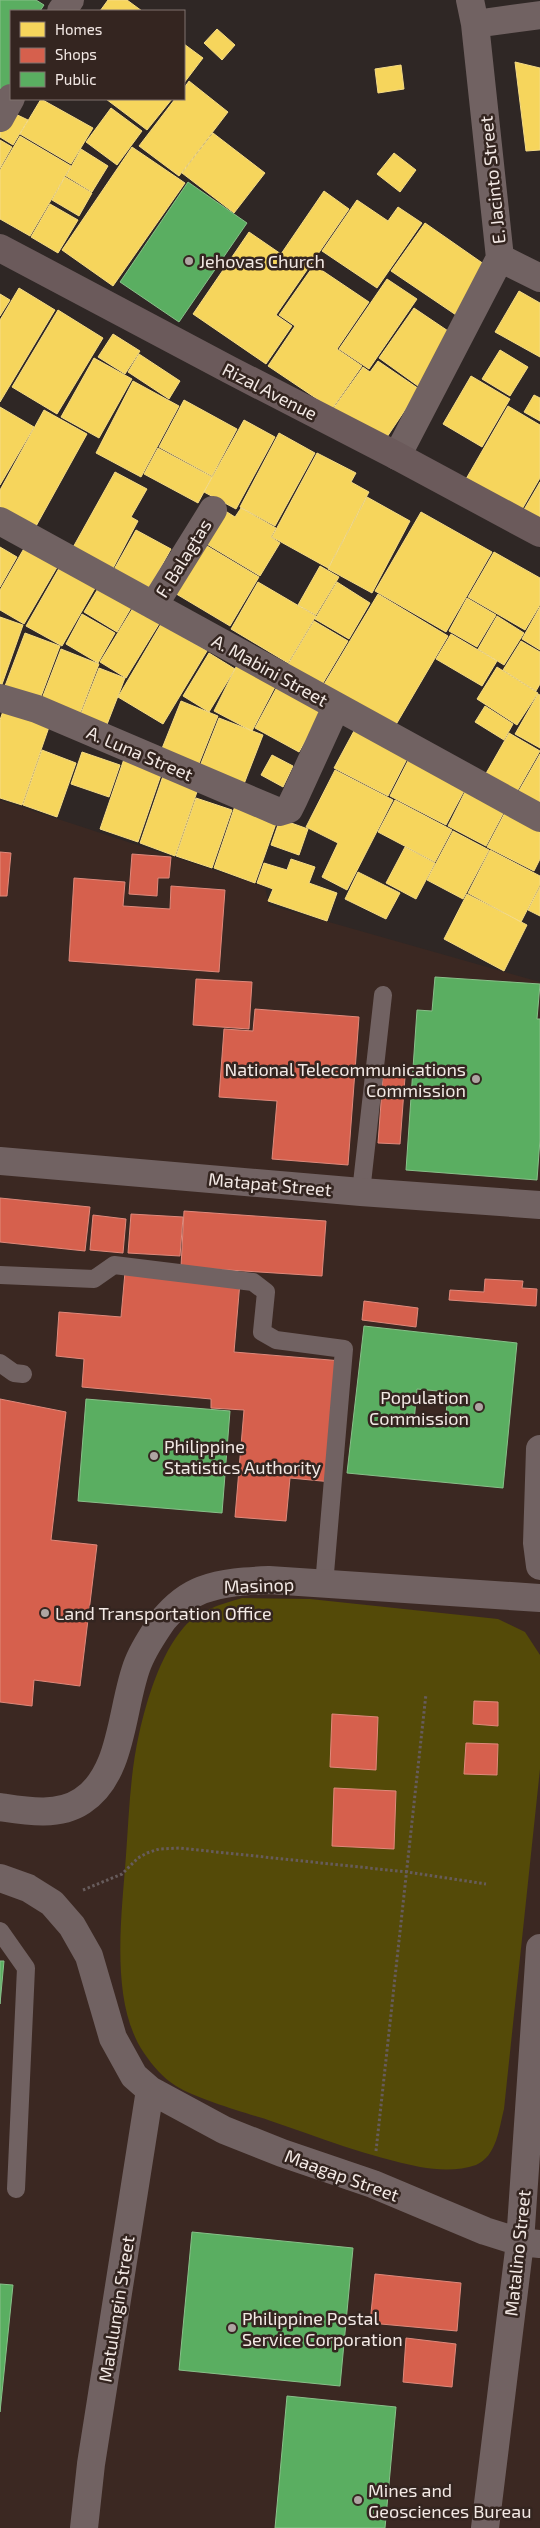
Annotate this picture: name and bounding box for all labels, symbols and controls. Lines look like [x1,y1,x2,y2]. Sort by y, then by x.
legend [10,10,185,100]
text: Homes [55,20,102,38]
text: Shops [55,45,97,63]
text: Public [55,70,96,88]
street label: E. Jacinto Street [474,115,510,245]
place label: Jehovas Church [199,250,325,272]
marker: Jehovas Church [183,255,195,267]
street label: Rizal Avenue [219,358,321,424]
street label: F. Balagtas [150,515,216,601]
street label: A. Mabini Street [208,629,332,711]
street label: A. Luna Street [84,721,197,785]
place label: National Telecommunications Commission [224,1058,466,1101]
marker: National Telecommunications Commission [470,1073,482,1085]
street label: Matapat Street [207,1168,333,1200]
place label: Population Commission [369,1386,469,1429]
marker: Population Commission [473,1401,485,1413]
place label: Philippine Statistics Authority [164,1435,322,1478]
marker: Philippine Statistics Authority [148,1450,160,1462]
street label: Masinop [223,1573,295,1597]
place label: Land Transportation Office [55,1602,272,1624]
marker: Land Transportation Office [39,1607,51,1619]
street label: Maagap Street [282,2144,402,2206]
street label: Matalino Street [499,2189,535,2317]
street label: Matulungin Street [94,2234,138,2384]
place label: Philippine Postal Service Corporation [242,2307,403,2350]
marker: Philippine Postal Service Corporation [226,2322,238,2334]
place label: Mines and Geosciences Bureau [368,2479,531,2522]
marker: Mines and Geosciences Bureau [352,2494,364,2506]

